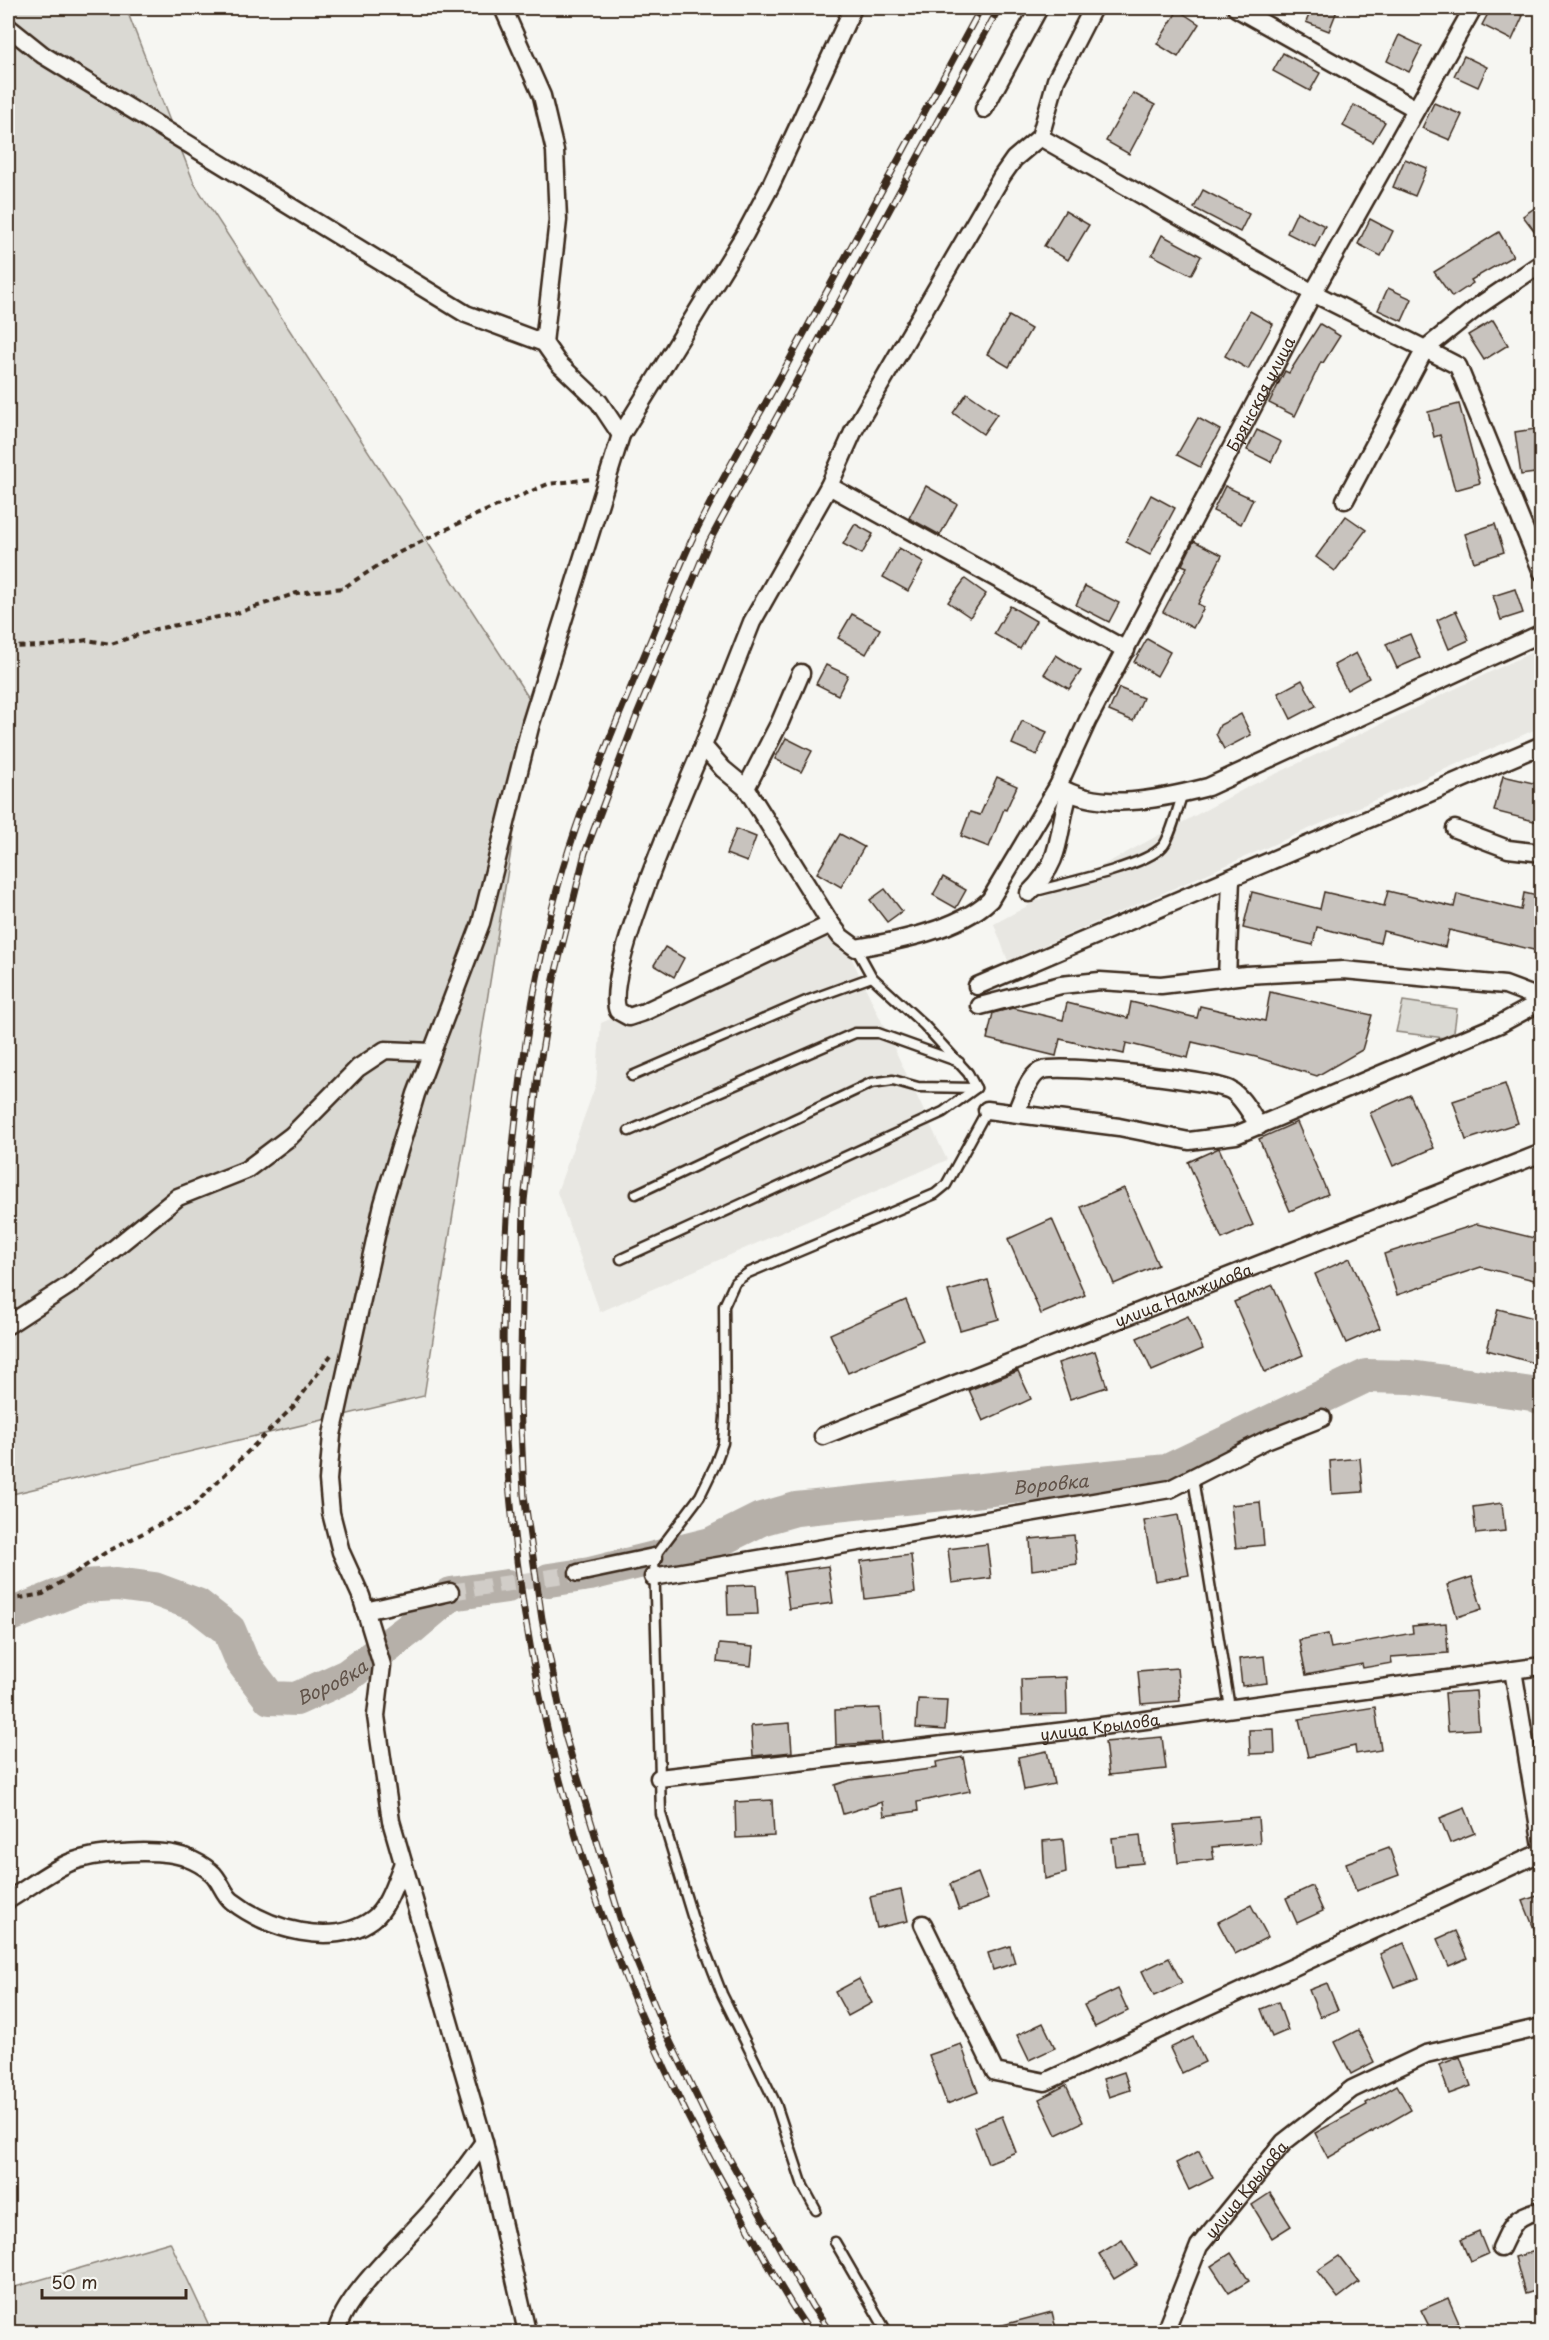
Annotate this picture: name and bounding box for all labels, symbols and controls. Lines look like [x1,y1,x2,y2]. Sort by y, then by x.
street label: Брянская улица [1220,332,1300,455]
street label: улица Намжилова [1111,1256,1256,1332]
water label: Воровка [1011,1466,1090,1500]
water label: Воровка [292,1652,373,1711]
street label: улица Крылова [1039,1706,1161,1746]
street label: улица Крылова [1198,2135,1293,2243]
scale bar [42,2262,186,2300]
text: 50 m [51,2268,98,2295]

